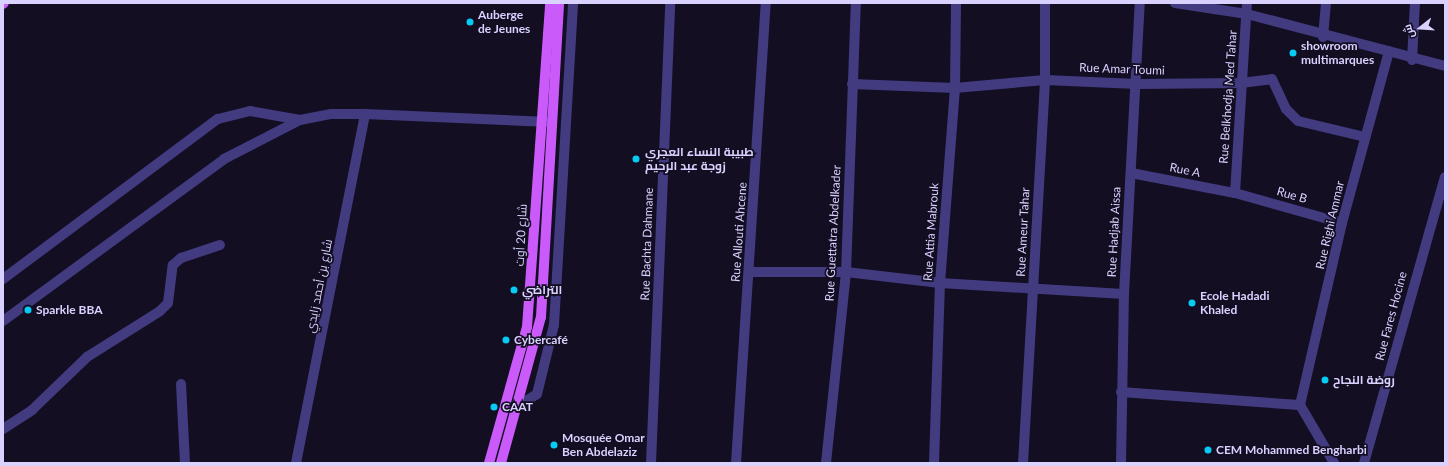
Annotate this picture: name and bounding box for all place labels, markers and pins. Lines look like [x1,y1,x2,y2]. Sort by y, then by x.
place label: Auberge de Jeunes [478,8,531,36]
marker: Auberge de Jeunes [465,17,475,27]
place label: showroom multimarques [1301,39,1374,67]
marker: showroom multimarques [1288,48,1298,58]
place label: طبيبة النساء العجري زوجة عبد الرحيم [645,145,754,173]
marker: طبيبة النساء العجري زوجة عبد الرحيم [630,153,642,165]
place label: التراضي [522,283,562,297]
marker: التراضي [509,285,519,295]
place label: Ecole Hadadi Khaled [1200,289,1269,317]
marker: Ecole Hadadi Khaled [1187,298,1197,308]
place label: Sparkle BBA [36,303,103,317]
marker: Sparkle BBA [23,305,33,315]
place label: Cybercafé [514,333,568,347]
marker: Cybercafé [501,335,511,345]
place label: روضة النجاح [1333,373,1395,387]
marker: روضة النجاح [1320,375,1330,385]
place label: CAAT [502,400,533,414]
marker: CAAT [489,402,499,412]
place label: Mosquée Omar Ben Abdelaziz [562,431,645,459]
marker: Mosquée Omar Ben Abdelaziz [549,440,559,450]
place label: CEM Mohammed Bengharbi [1216,443,1367,457]
marker: CEM Mohammed Bengharbi [1203,445,1213,455]

